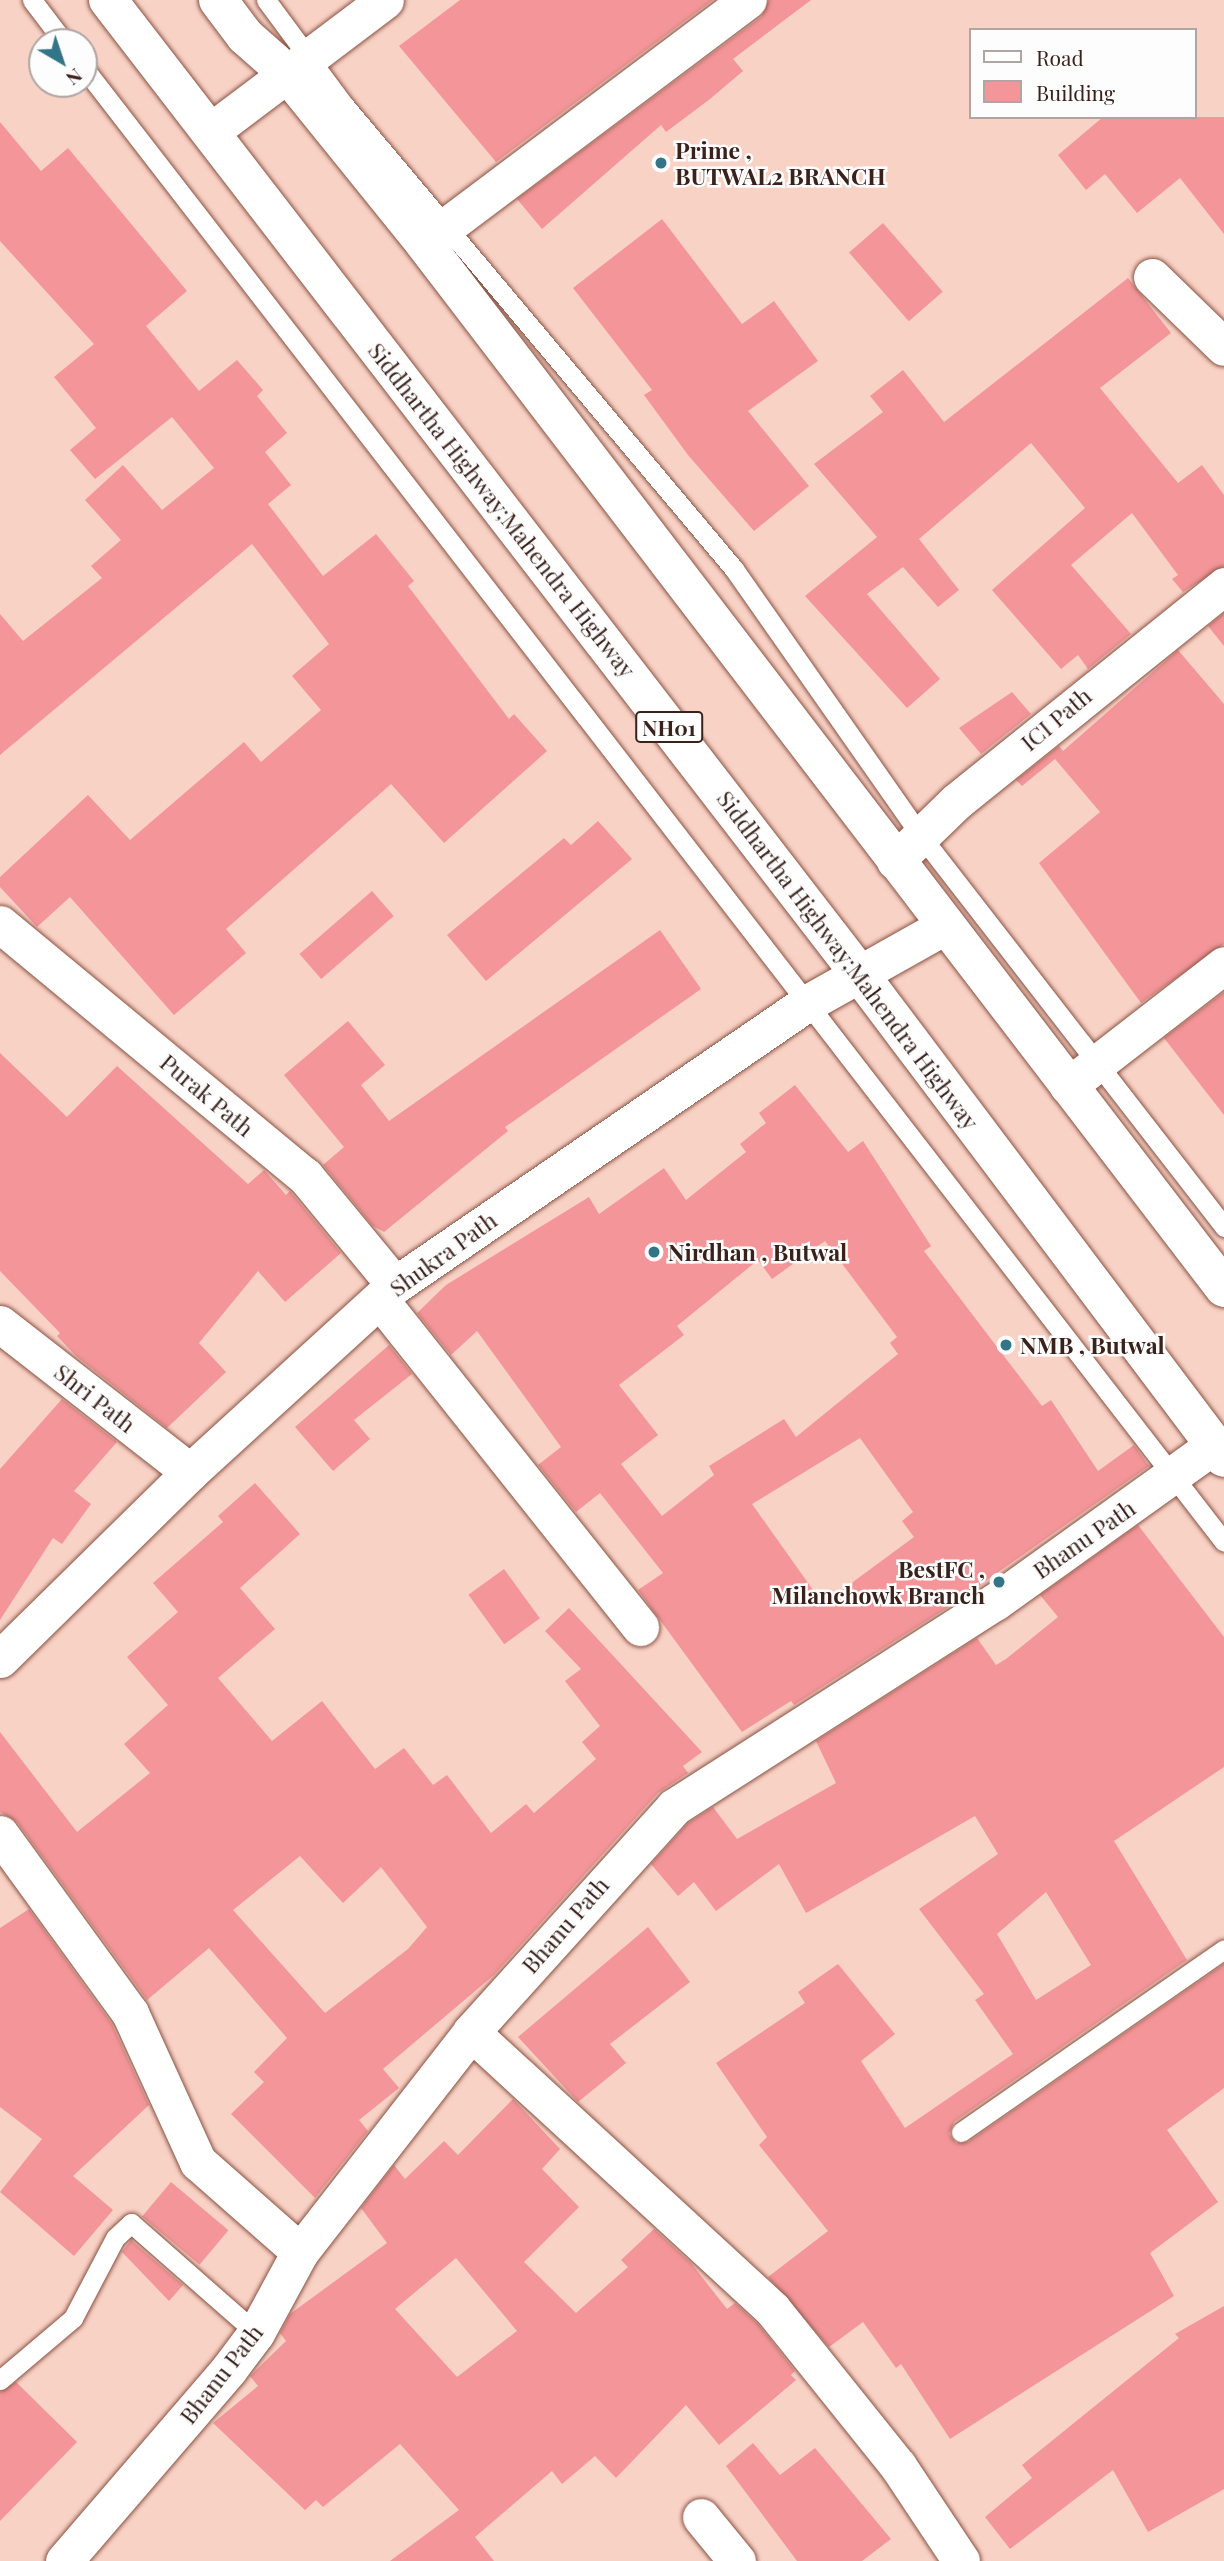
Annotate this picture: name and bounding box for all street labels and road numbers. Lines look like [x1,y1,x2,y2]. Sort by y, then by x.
street label: Siddhartha Highway;Mahendra Highway [363,337,641,683]
street label: ICI Path [1015,682,1097,756]
road number: NH01 [634,710,704,744]
street label: Siddhartha Highway;Mahendra Highway [711,785,985,1135]
street label: Purak Path [155,1048,259,1142]
street label: Shukra Path [384,1206,502,1302]
street label: Shri Path [49,1358,141,1438]
street label: Bhanu Path [1028,1494,1140,1584]
street label: Bhanu Path [516,1871,614,1979]
street label: Bhanu Path [174,2319,268,2429]

